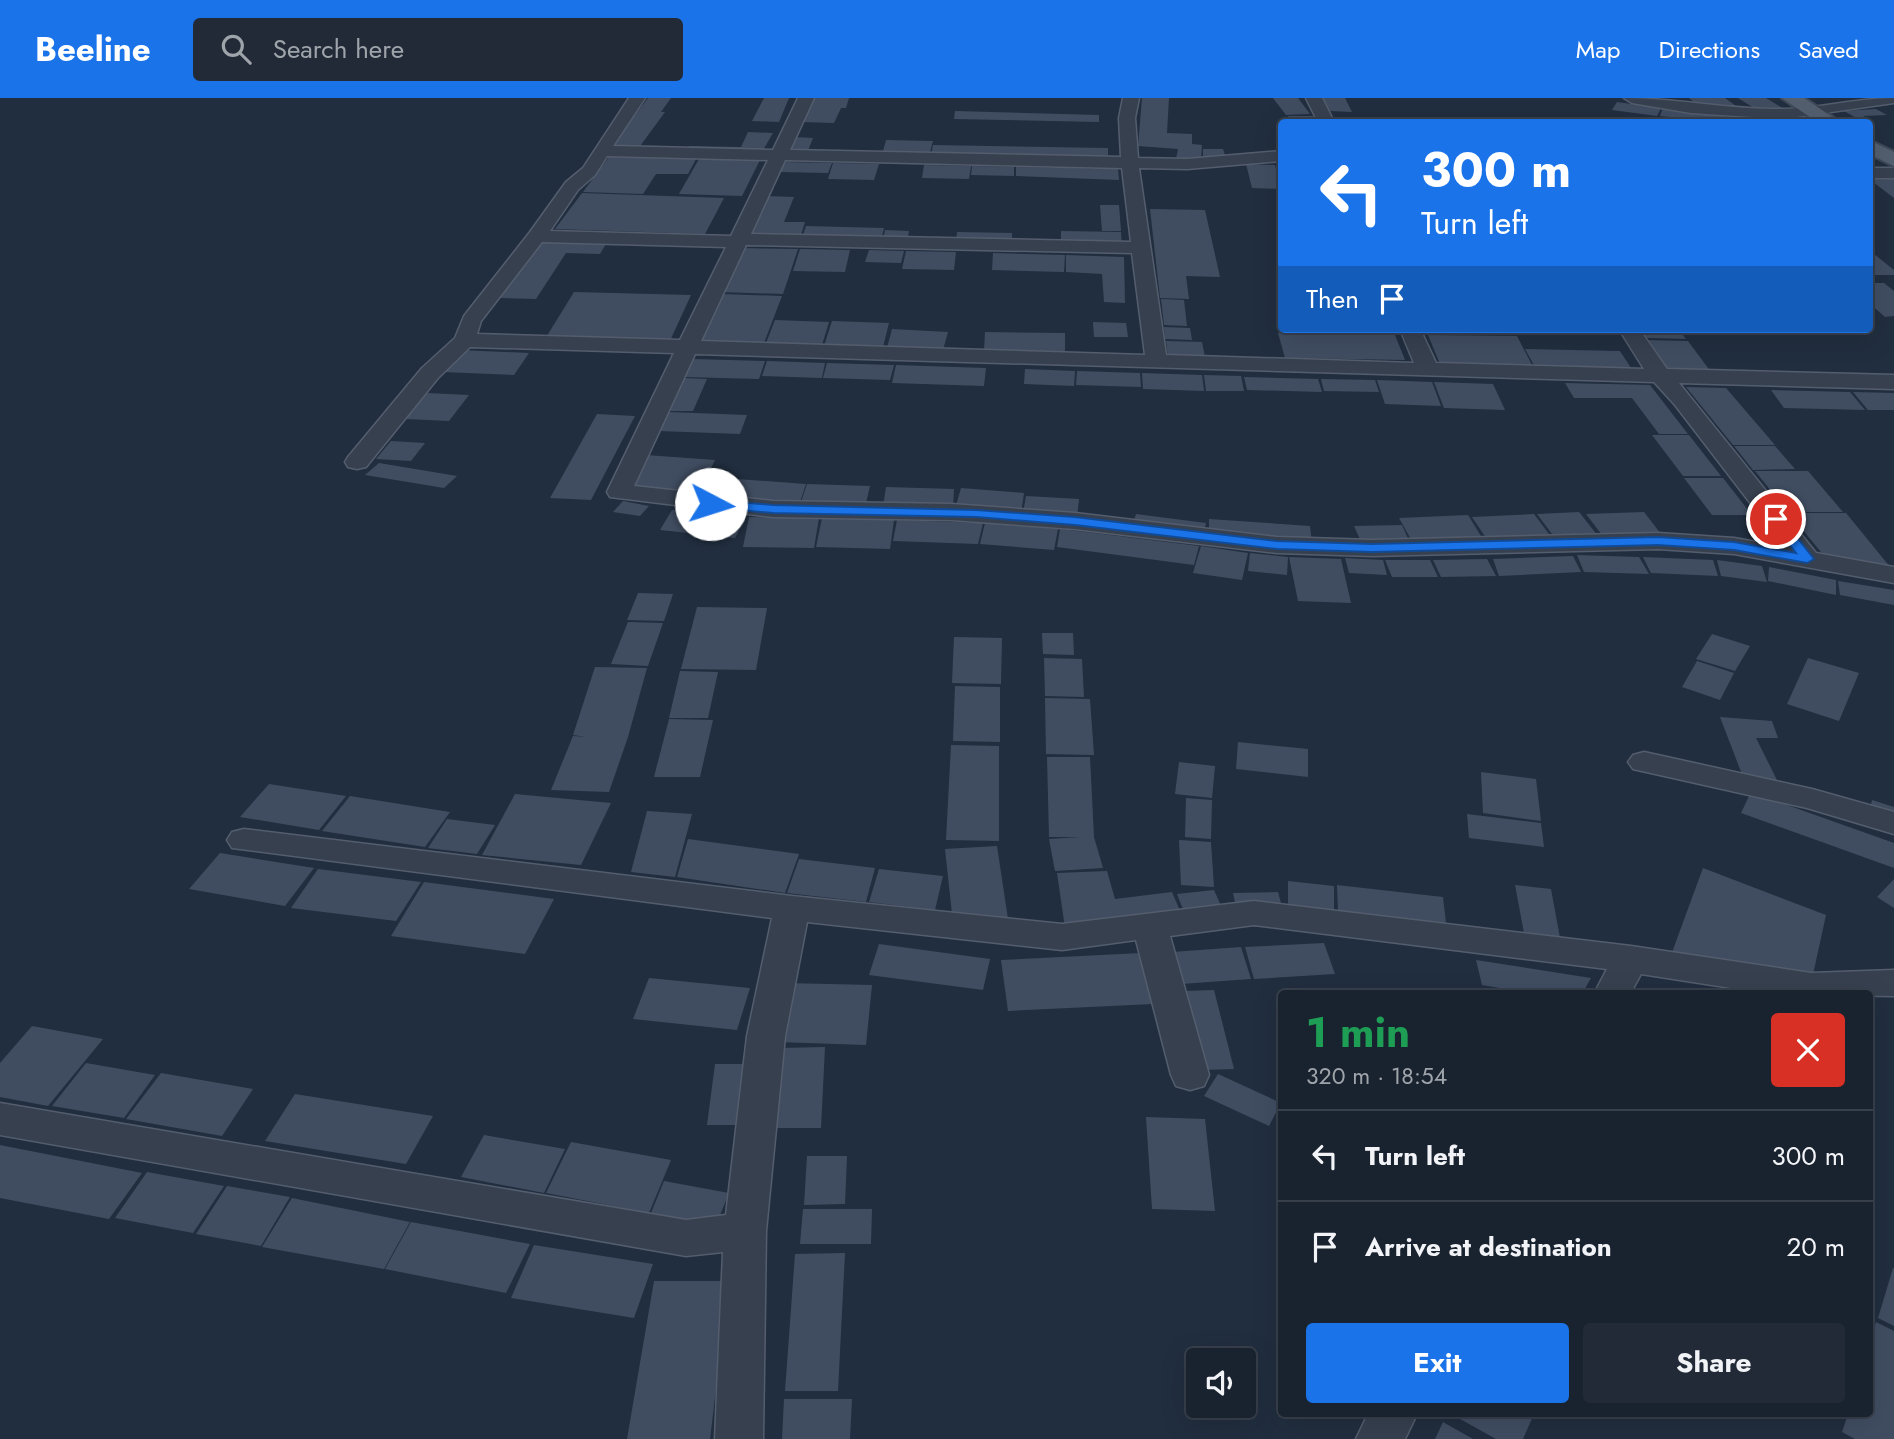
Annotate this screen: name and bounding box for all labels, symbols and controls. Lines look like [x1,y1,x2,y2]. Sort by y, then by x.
search box [193,18,683,81]
text: Beeline [35,26,151,73]
icon: search [217,30,255,68]
text: Search here [273,30,404,68]
text: Map [1576,32,1621,67]
text: Directions [1659,32,1760,67]
text: Saved [1798,32,1859,67]
text: 300 m [1421,135,1571,205]
icon: left [1306,147,1397,238]
text: Turn left [1421,200,1528,246]
text: Then [1306,280,1359,318]
icon: arrive [1373,280,1411,318]
position arrow [674,467,748,541]
pin [1746,489,1806,549]
icon: arrive [1757,500,1795,538]
text: 1 min [1306,1002,1410,1063]
button: close [1771,1013,1845,1087]
text: 320 m · 18:54 [1306,1059,1447,1093]
icon: left [1306,1137,1344,1175]
text: Turn left [1365,1137,1465,1175]
text: 300 m [1772,1137,1845,1175]
icon: arrive [1306,1228,1344,1266]
text: Arrive at destination [1365,1228,1612,1266]
text: 20 m [1787,1228,1845,1266]
button: Exit [1306,1323,1569,1403]
button: Share [1583,1323,1845,1403]
map controls [1186,1348,1256,1418]
button: sound [1186,1348,1256,1418]

